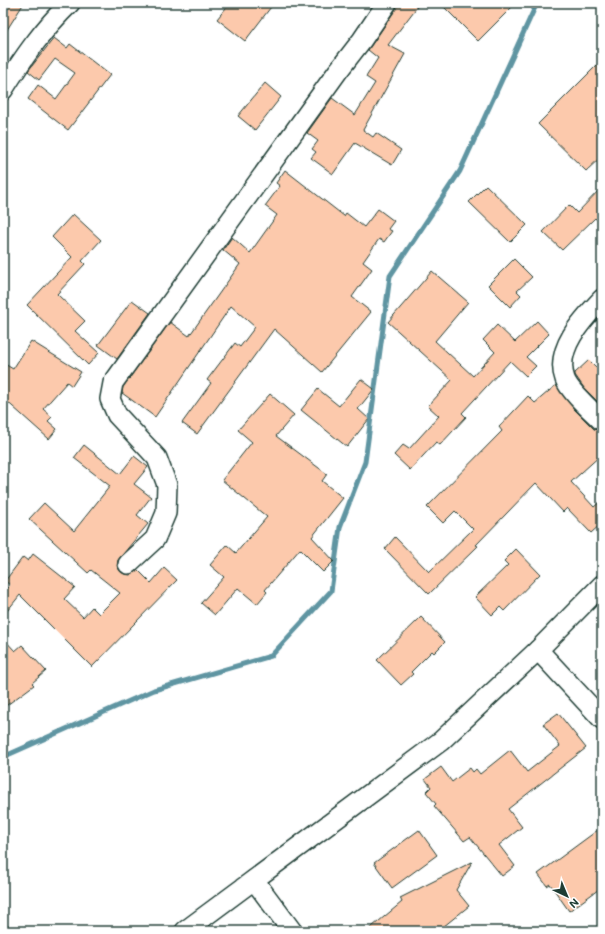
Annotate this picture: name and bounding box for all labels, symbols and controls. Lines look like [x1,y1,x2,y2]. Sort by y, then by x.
north arrow [547,876,587,916]
text: N [566,895,583,912]

